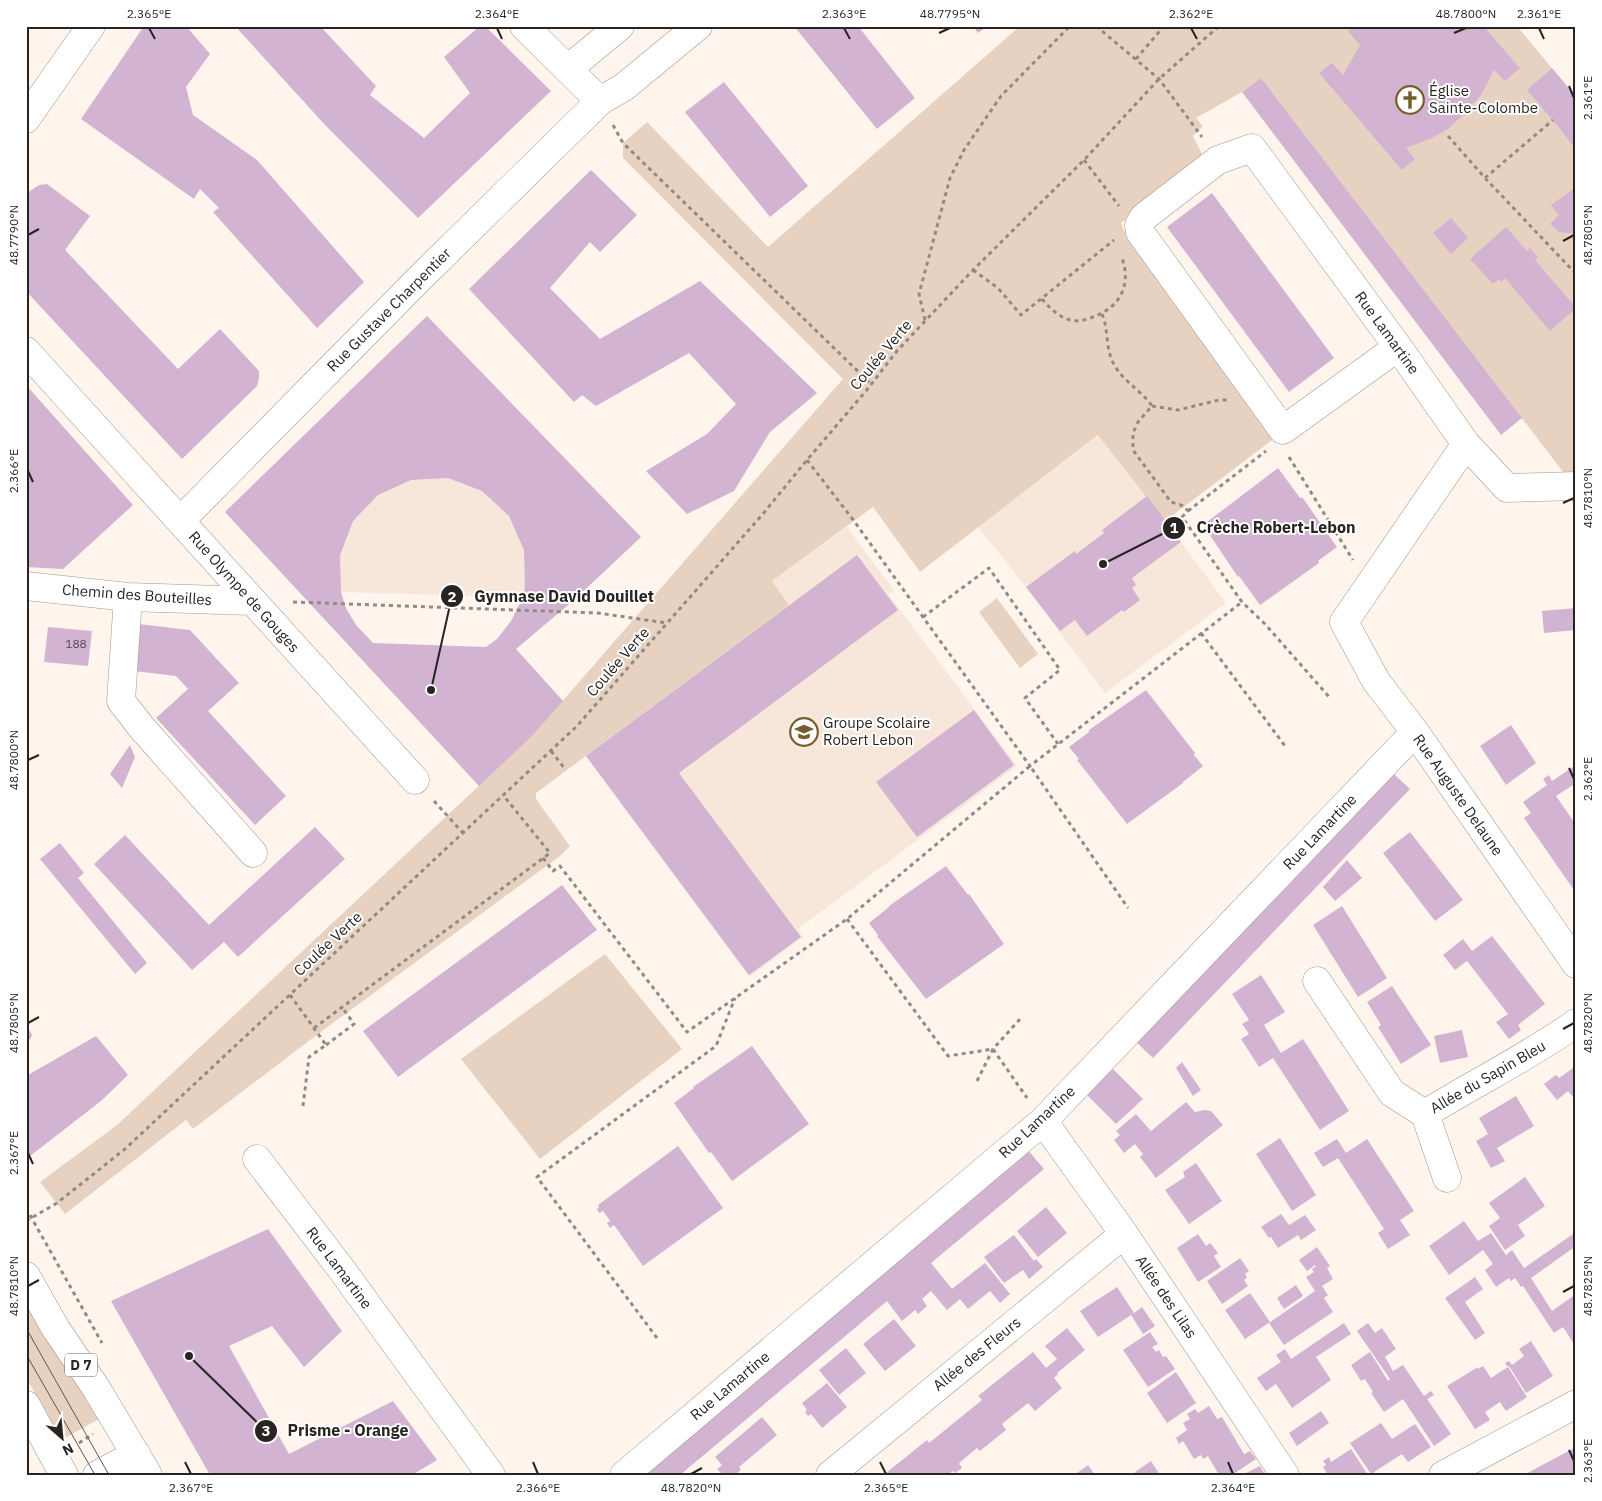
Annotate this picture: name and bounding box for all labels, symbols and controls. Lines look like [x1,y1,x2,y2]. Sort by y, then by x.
text: 2.365°E [127,6,171,21]
text: 2.364°E [475,6,519,21]
text: 2.363°E [822,6,866,21]
text: 48.7795°N [920,6,980,21]
text: 2.362°E [1169,6,1213,21]
text: 48.7800°N [1436,6,1496,21]
text: 2.361°E [1517,6,1561,21]
text: 2.361°E [1580,76,1595,120]
place label: Église Sainte-Colombe [1429,81,1538,117]
church icon: Église Sainte-Colombe [1395,85,1425,115]
text: 48.7790°N [6,205,21,265]
text: 48.7805°N [1580,205,1595,265]
street label: Rue Gustave Charpentier [323,243,455,376]
street label: Rue Lamartine [1351,288,1424,378]
street label: Coulée Verte [846,316,916,394]
text: 2.366°E [6,449,21,493]
text: 48.7810°N [1580,468,1595,528]
callout: Crèche Robert-Lebon [1162,512,1366,543]
text: Crèche Robert-Lebon [1196,517,1356,537]
text: 1 [1169,518,1179,537]
street label: Rue Olympe de Gouges [185,527,304,656]
street label: Chemin des Bouteilles [61,580,213,609]
callout: Gymnase David Douillet [440,581,664,612]
text: Gymnase David Douillet [474,586,654,606]
text: 2 [447,587,457,606]
street label: Coulée Verte [582,623,653,700]
house number: 188 [65,636,87,651]
place label: Groupe Scolaire Robert Lebon [823,713,930,749]
school or university icon: Groupe Scolaire Robert Lebon [789,717,819,747]
text: 48.7800°N [6,730,21,790]
street label: Rue Auguste Delaune [1409,730,1508,859]
text: 2.362°E [1580,757,1595,801]
street label: Rue Lamartine [1279,790,1360,873]
street label: Coulée Verte [290,907,366,980]
text: 48.7805°N [6,993,21,1053]
text: 48.7820°N [1580,993,1595,1053]
street label: Allée du Sapin Bleu [1427,1036,1549,1117]
street label: Rue Lamartine [994,1081,1079,1162]
text: 2.367°E [6,1131,21,1175]
street label: Rue Lamartine [302,1223,376,1312]
street label: Allée des Lilas [1132,1252,1201,1342]
text: 48.7810°N [6,1256,21,1316]
text: 48.7825°N [1580,1256,1595,1316]
street label: Allée des Fleurs [929,1312,1024,1395]
street label: Rue Lamartine [686,1347,773,1424]
road number: D 7 [65,1354,97,1376]
north arrow [38,1414,88,1464]
callout: Prisme - Orange [253,1415,419,1446]
text: Prisme - Orange [288,1420,408,1440]
text: 3 [261,1421,271,1440]
text: N [59,1439,77,1460]
text: 2.363°E [1580,1439,1595,1483]
text: 2.367°E [169,1480,213,1495]
text: 2.366°E [516,1480,560,1495]
text: 48.7820°N [661,1480,721,1495]
text: 2.365°E [864,1480,908,1495]
text: 2.364°E [1211,1480,1255,1495]

